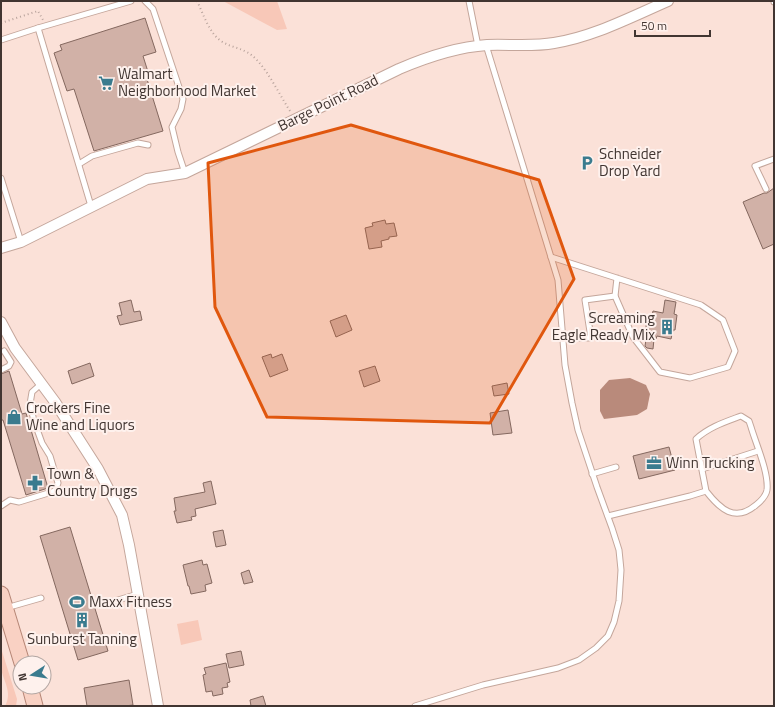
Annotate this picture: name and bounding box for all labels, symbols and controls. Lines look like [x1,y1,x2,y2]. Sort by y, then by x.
scale bar [635,12,710,38]
text: 50 m [641,16,667,35]
place label: Walmart Neighborhood Market [118,62,257,102]
street label: Barge Point Road [274,68,382,137]
supermarket icon: Walmart Neighborhood Market [97,74,115,92]
place label: Schneider Drop Yard [599,142,661,182]
parking icon: Schneider Drop Yard [578,154,596,172]
place label: Screaming Eagle Ready Mix [552,306,655,346]
building icon: Screaming Eagle Ready Mix [658,318,676,336]
place label: Crockers Fine Wine and Liquors [26,396,135,436]
shop icon: Crockers Fine Wine and Liquors [5,408,23,426]
place label: Winn Trucking [666,451,755,474]
office icon: Winn Trucking [645,454,663,472]
place label: Town & Country Drugs [47,462,137,502]
pharmacy icon: Town & Country Drugs [26,474,44,492]
place label: Maxx Fitness [89,590,172,613]
sports icon: Maxx Fitness [68,593,86,611]
building icon: Sunburst Tanning [73,611,91,629]
place label: Sunburst Tanning [27,627,137,650]
north arrow [12,655,52,695]
text: N [14,672,31,682]

